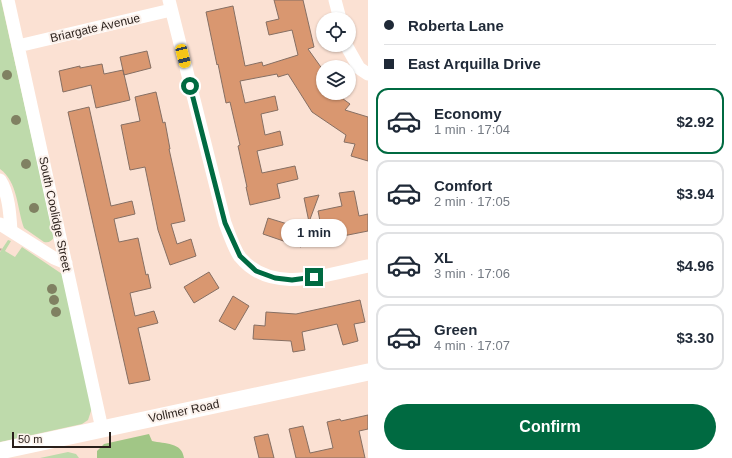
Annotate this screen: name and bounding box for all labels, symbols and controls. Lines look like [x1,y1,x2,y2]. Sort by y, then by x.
street label: Briargate Avenue [49,11,142,45]
map controls [316,12,356,100]
button: locate [316,12,356,52]
text: Roberta Lane [408,17,504,34]
car [174,43,192,69]
text: East Arquilla Drive [408,55,541,72]
button: layers [316,60,356,100]
route start [181,77,199,95]
icon: car [386,103,422,139]
text: Economy [434,105,502,122]
text: $2.92 [676,113,714,130]
text: 1 min · 17:04 [434,122,510,137]
street label: South Coolidge Street [36,155,74,274]
icon: car [386,175,422,211]
text: Comfort [434,177,492,194]
text: $3.94 [676,185,714,202]
text: 2 min · 17:05 [434,194,510,209]
callout: 1 min [281,219,347,247]
text: 1 min [297,225,331,240]
icon: car [386,247,422,283]
text: XL [434,249,453,266]
text: $4.96 [676,257,714,274]
text: 3 min · 17:06 [434,266,510,281]
route end [305,268,323,286]
icon: car [386,319,422,355]
text: Green [434,321,477,338]
text: $3.30 [676,329,714,346]
text: 4 min · 17:07 [434,338,510,353]
street label: Vollmer Road [147,397,221,425]
button: Confirm [384,404,716,450]
scale bar [12,430,111,449]
text: 50 m [18,433,42,445]

